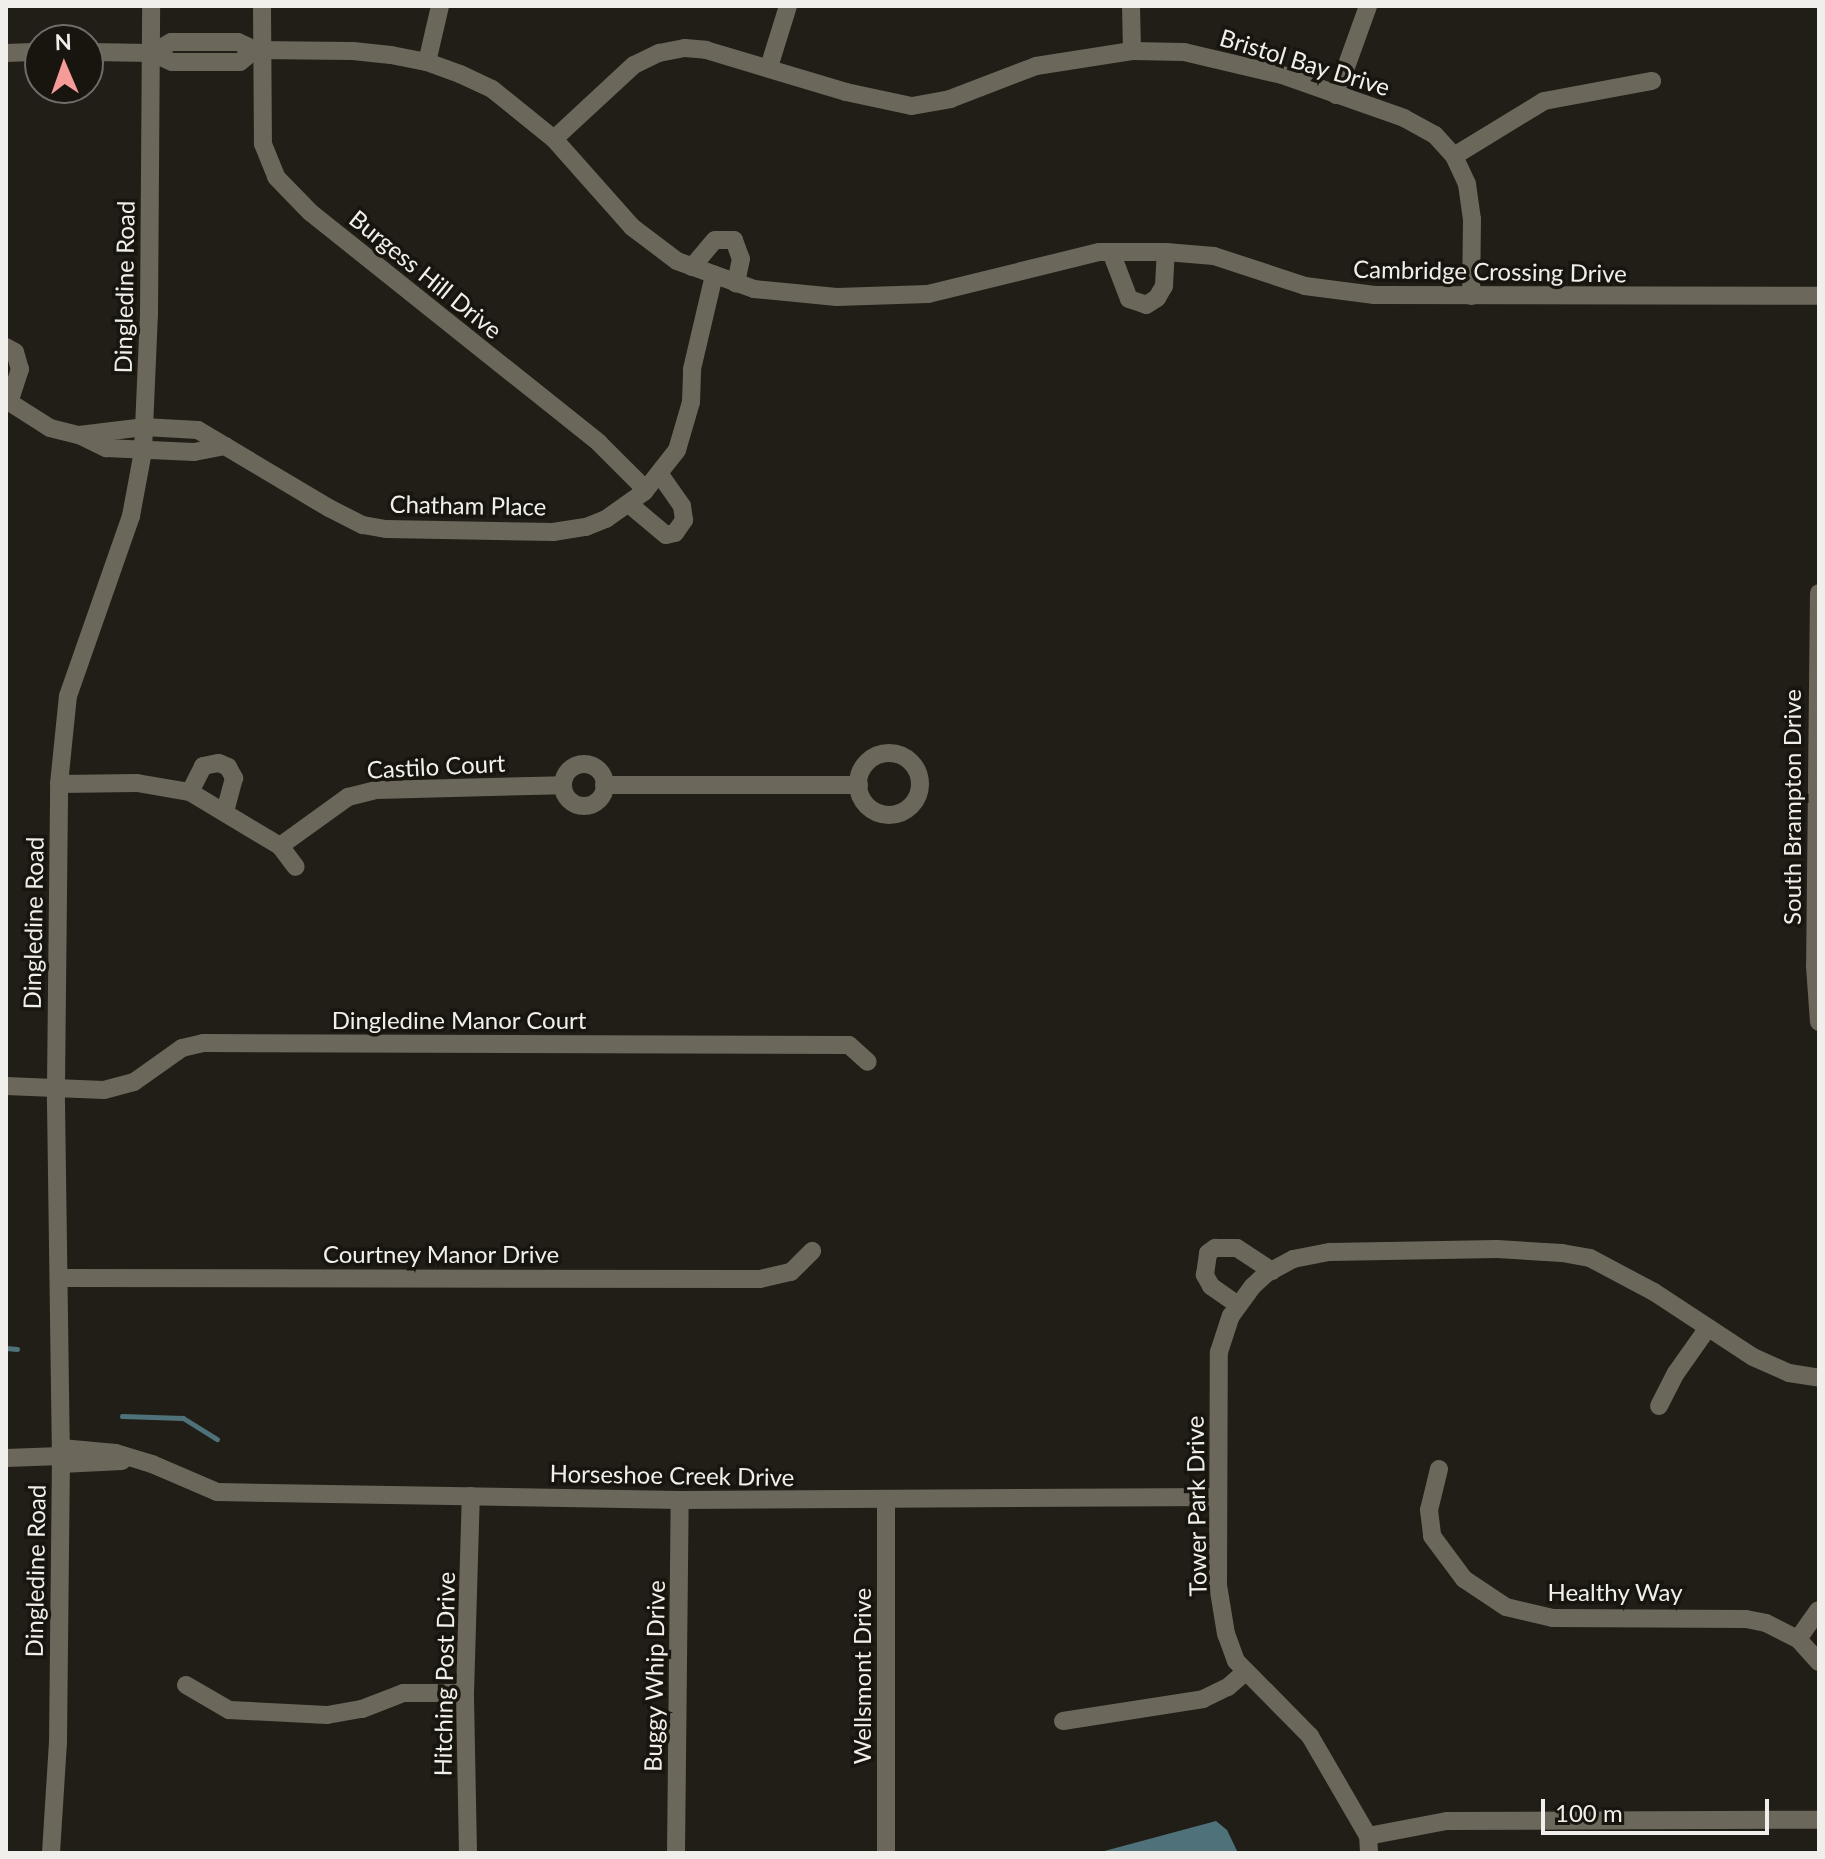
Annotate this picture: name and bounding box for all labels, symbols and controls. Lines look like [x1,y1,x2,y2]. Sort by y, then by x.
street label: Bristol Bay Drive [1216,22,1394,102]
north arrow [24,24,104,104]
text: N [54,28,72,55]
street label: Dingledine Road [108,200,140,374]
street label: Burgess Hill Drive [344,204,508,344]
street label: Cambridge Crossing Drive [1353,254,1627,288]
street label: Chatham Place [389,489,547,521]
street label: South Brampton Drive [1778,689,1806,925]
street label: Castilo Court [366,748,506,784]
street label: Dingledine Road [17,836,49,1010]
street label: Dingledine Manor Court [331,1006,587,1034]
street label: Courtney Manor Drive [322,1240,560,1268]
street label: Tower Park Drive [1180,1415,1212,1597]
street label: Horseshoe Creek Drive [549,1458,795,1492]
street label: Dingledine Road [19,1484,51,1658]
street label: Hitching Post Drive [428,1571,460,1777]
street label: Healthy Way [1547,1578,1683,1606]
street label: Buggy Whip Drive [638,1579,670,1773]
street label: Wellsmont Drive [848,1588,876,1764]
scale bar [1545,1783,1773,1833]
text: 100 m [1555,1798,1623,1827]

